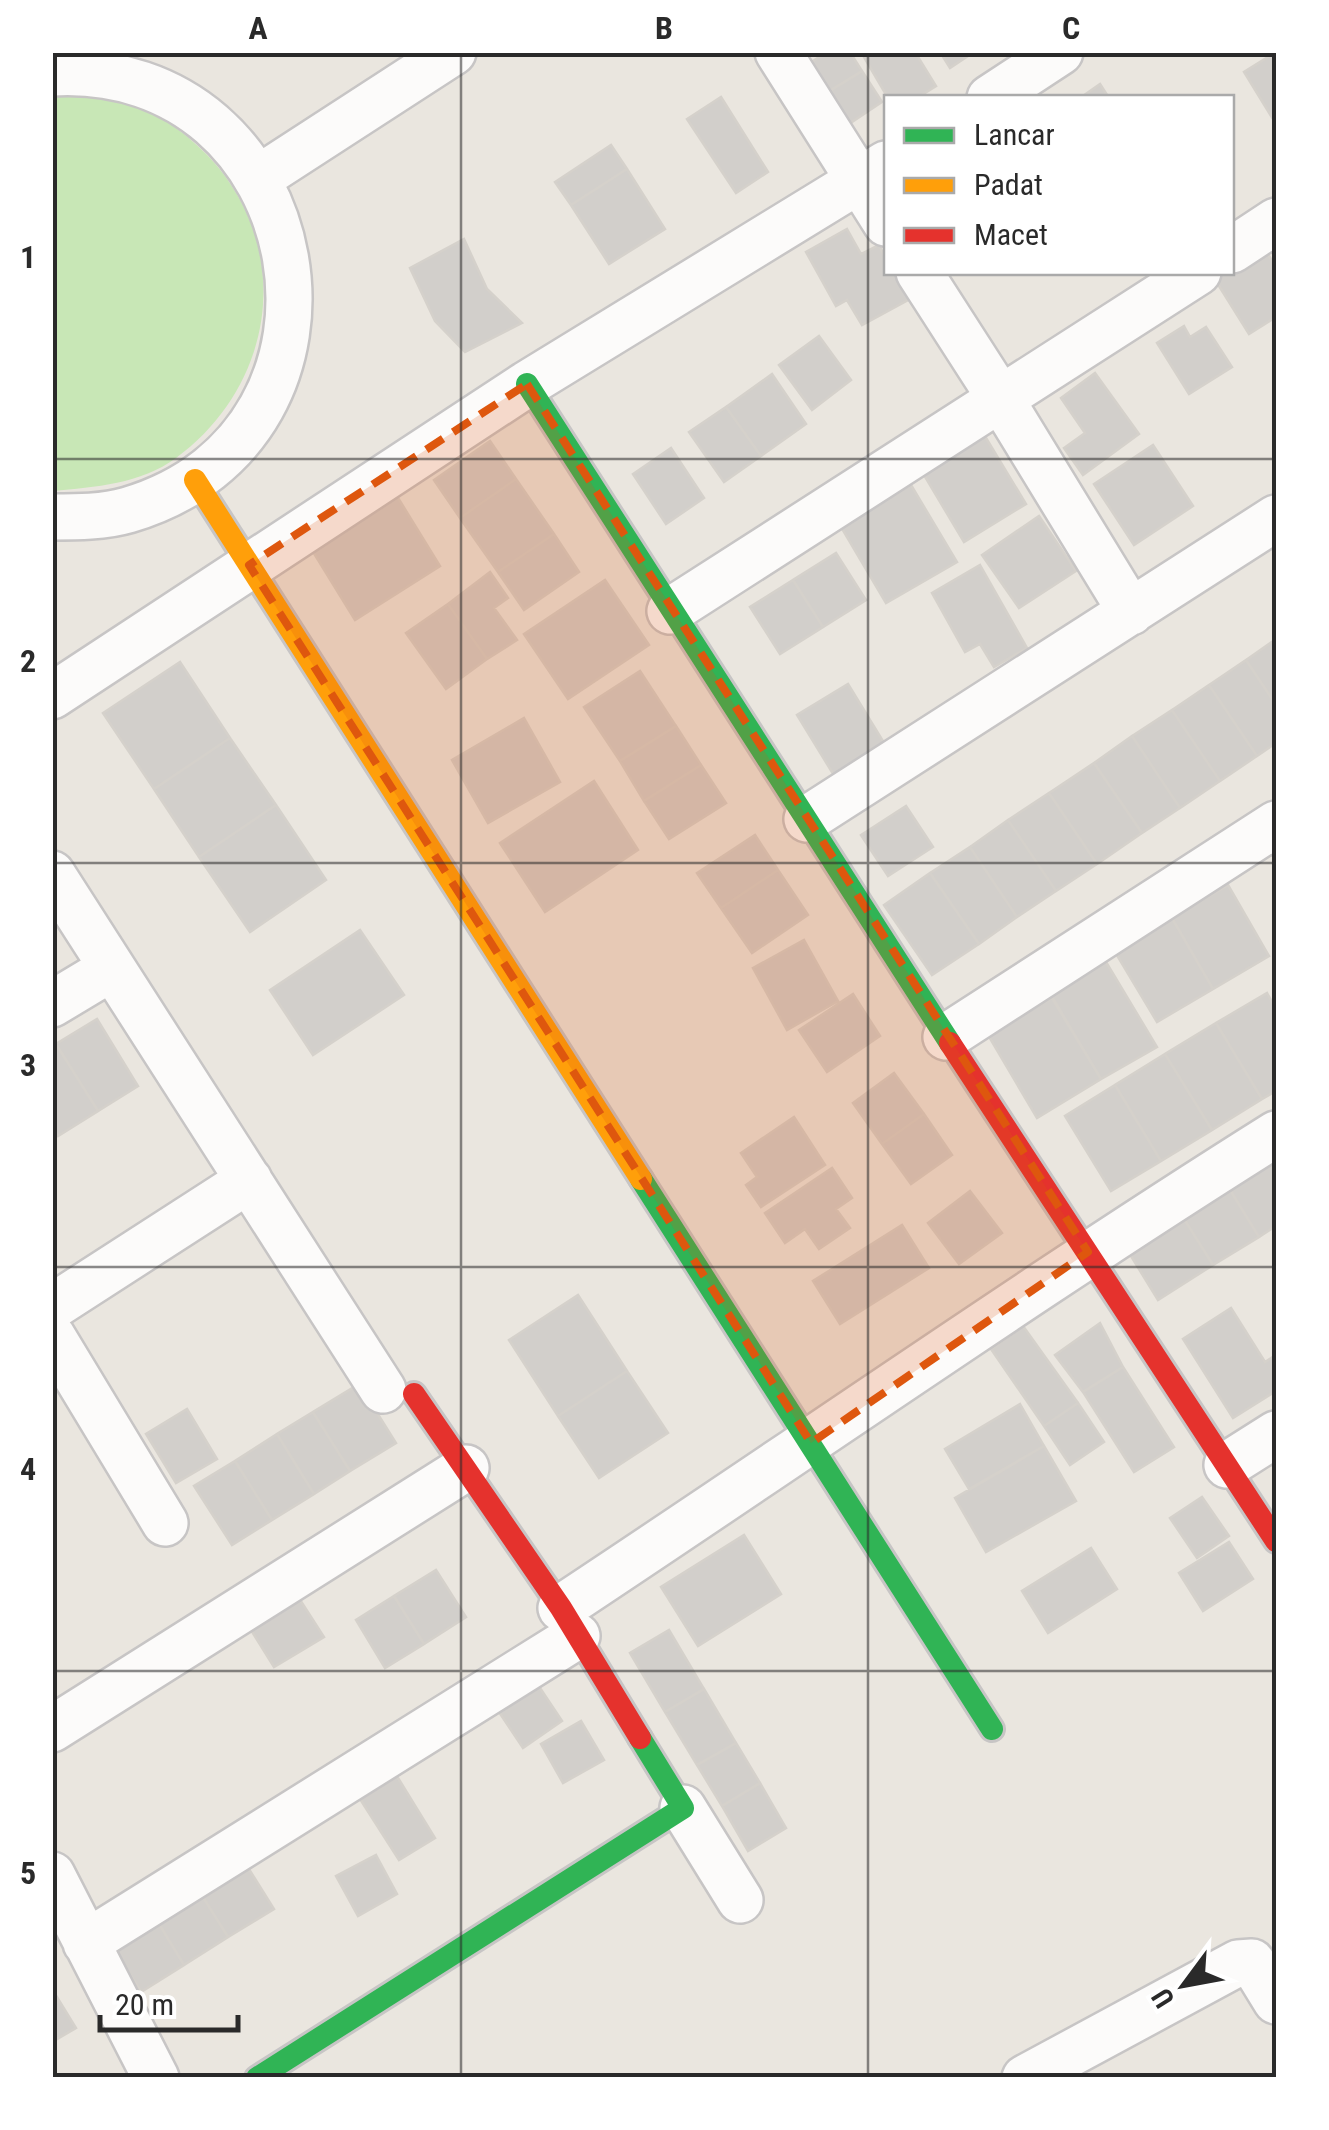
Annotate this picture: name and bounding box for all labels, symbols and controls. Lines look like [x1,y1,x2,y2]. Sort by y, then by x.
text: A [248,9,268,47]
text: B [655,9,673,47]
text: C [1062,9,1080,47]
legend [884,95,1234,275]
text: Lancar [974,117,1055,152]
text: Padat [974,167,1043,202]
text: Macet [974,217,1048,252]
text: 1 [20,238,36,276]
text: 2 [20,642,36,680]
text: 3 [20,1046,36,1084]
text: 4 [20,1450,36,1488]
text: 5 [20,1854,36,1892]
north arrow [1134,1935,1234,2035]
scale bar [100,1970,238,2032]
text: U [1145,1982,1181,2014]
text: 20 m [115,1987,174,2022]

